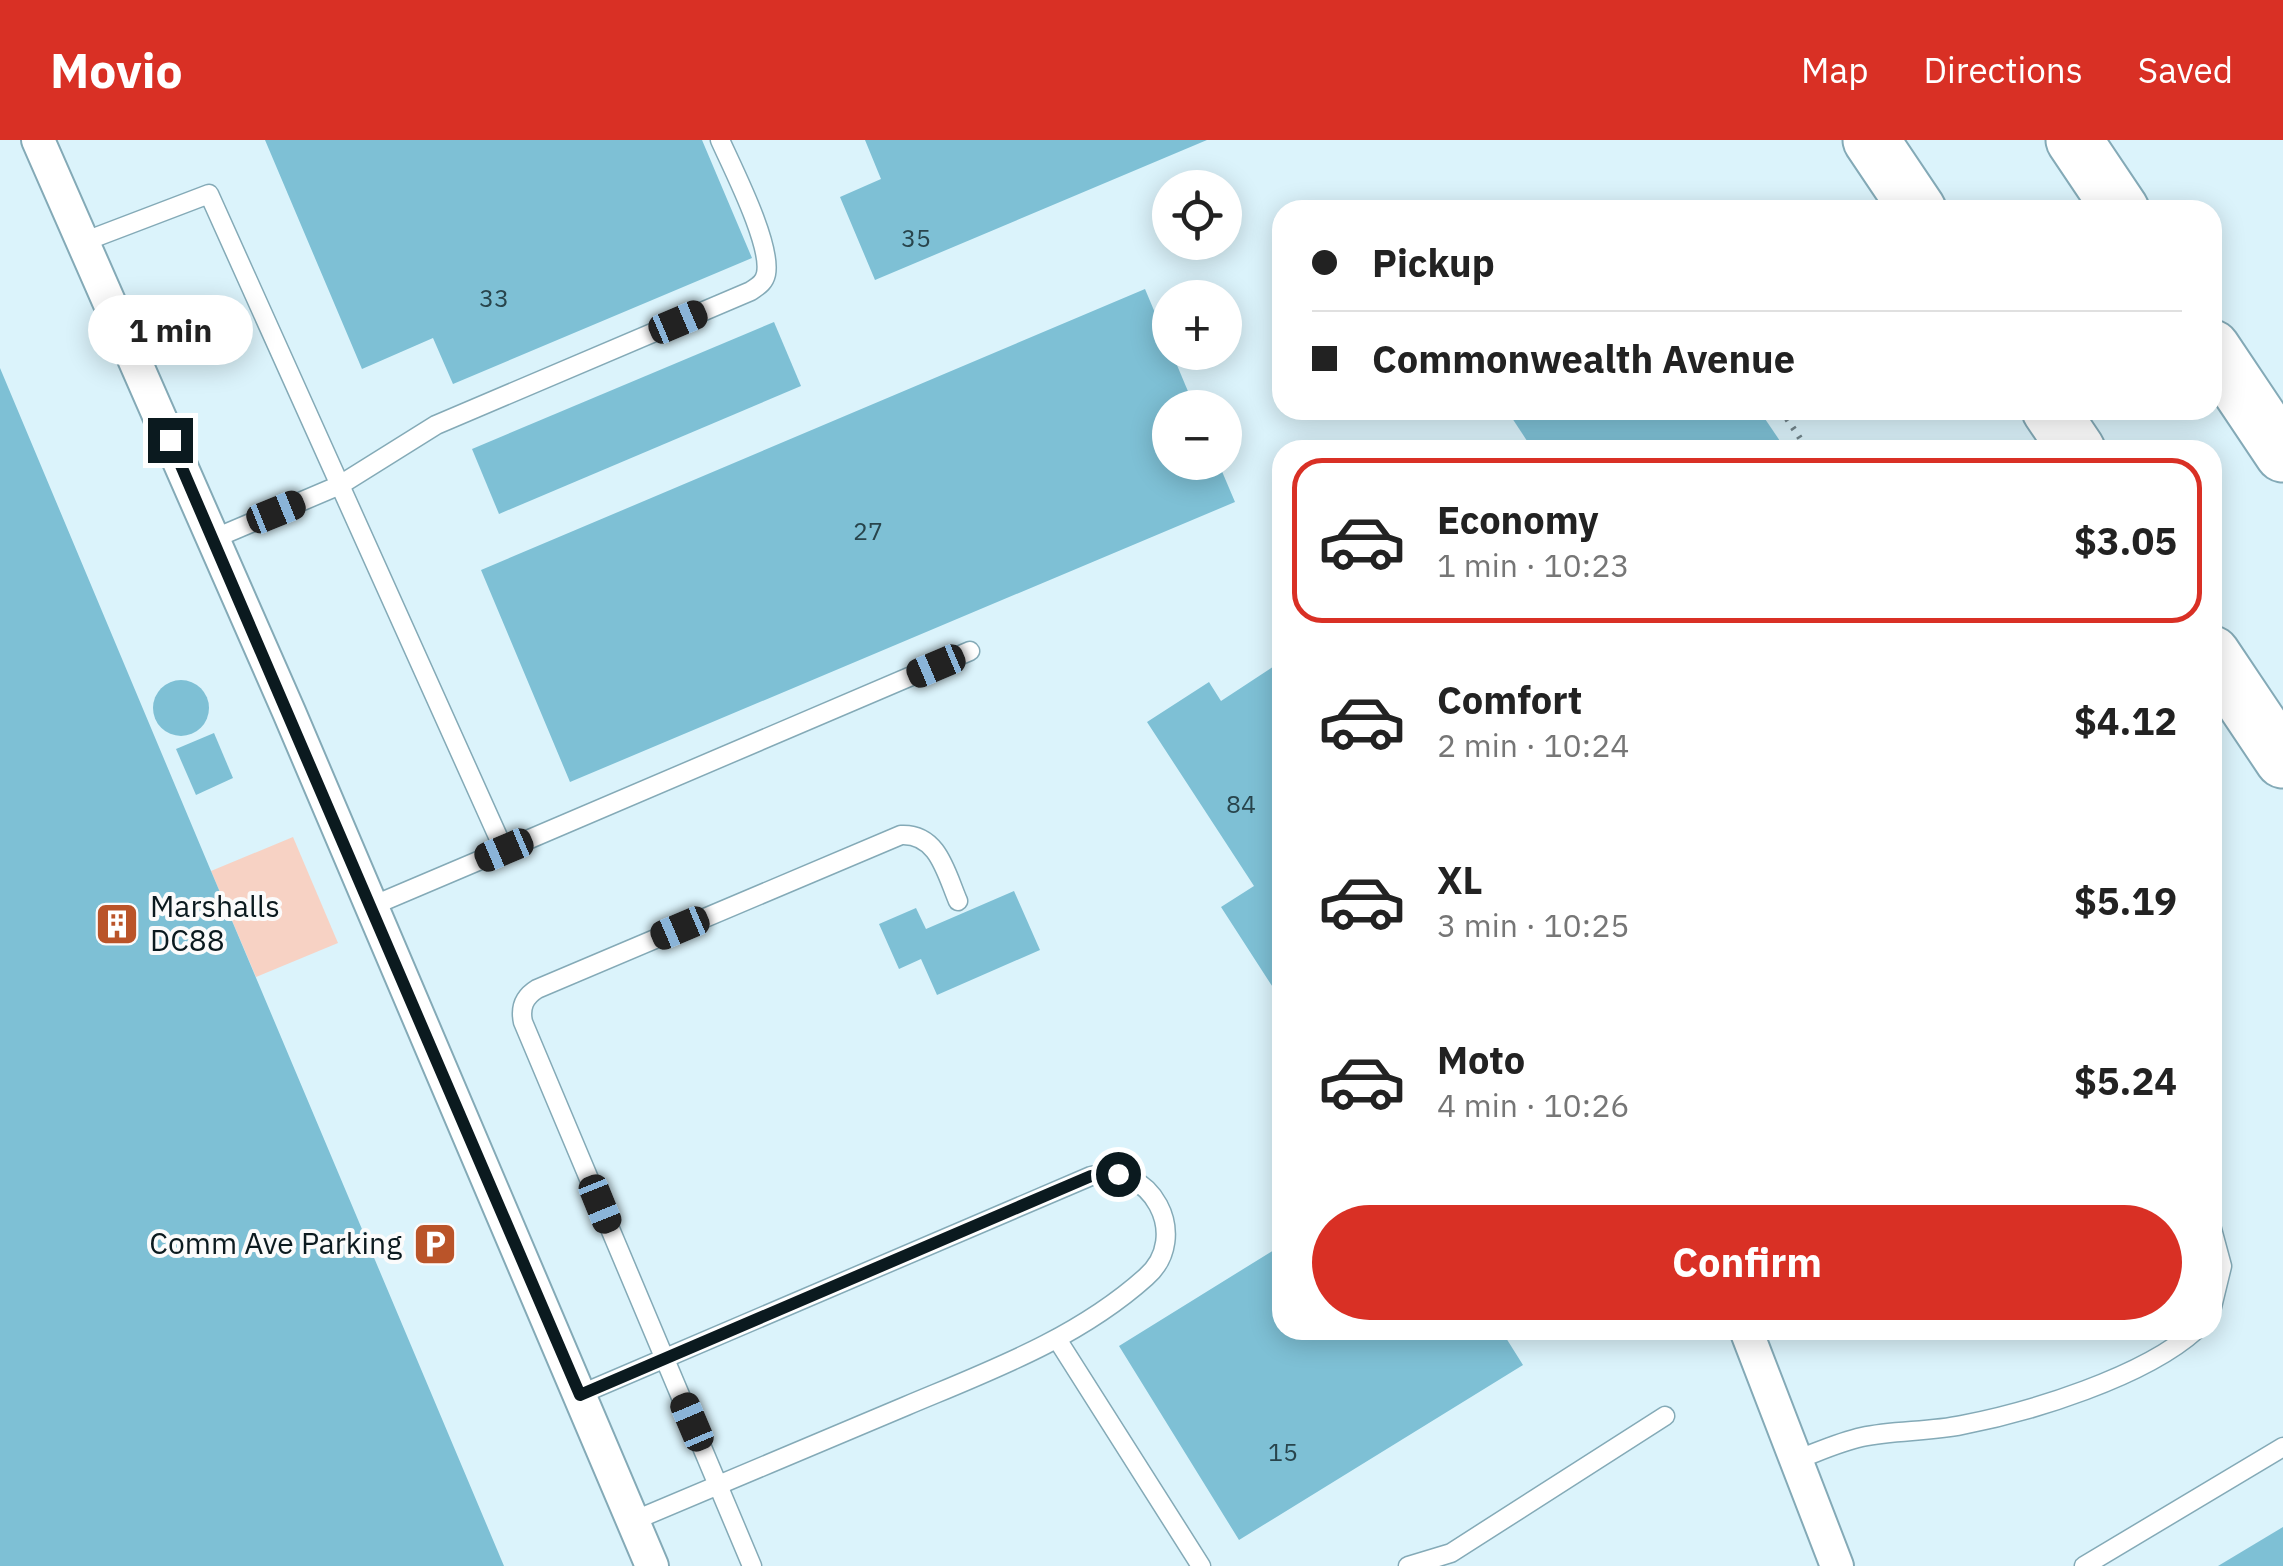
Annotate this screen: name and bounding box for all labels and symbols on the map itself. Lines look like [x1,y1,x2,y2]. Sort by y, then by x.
house number: 35 [901,221,931,254]
house number: 33 [479,281,509,314]
callout: 1 min [88,295,252,365]
car [645,296,711,348]
route end [148,418,193,463]
car [243,487,309,537]
house number: 27 [853,514,883,547]
car [903,640,969,692]
house number: 84 [1226,787,1256,820]
car [471,824,537,876]
place label: Marshalls DC88 [150,886,280,959]
building icon: Marshalls DC88 [94,901,140,947]
car [647,902,713,954]
route start [1096,1152,1141,1197]
car [575,1171,625,1237]
parking icon: Comm Ave Parking [412,1221,458,1267]
place label: Comm Ave Parking [149,1223,402,1262]
car [666,1389,718,1455]
house number: 15 [1268,1435,1298,1468]

